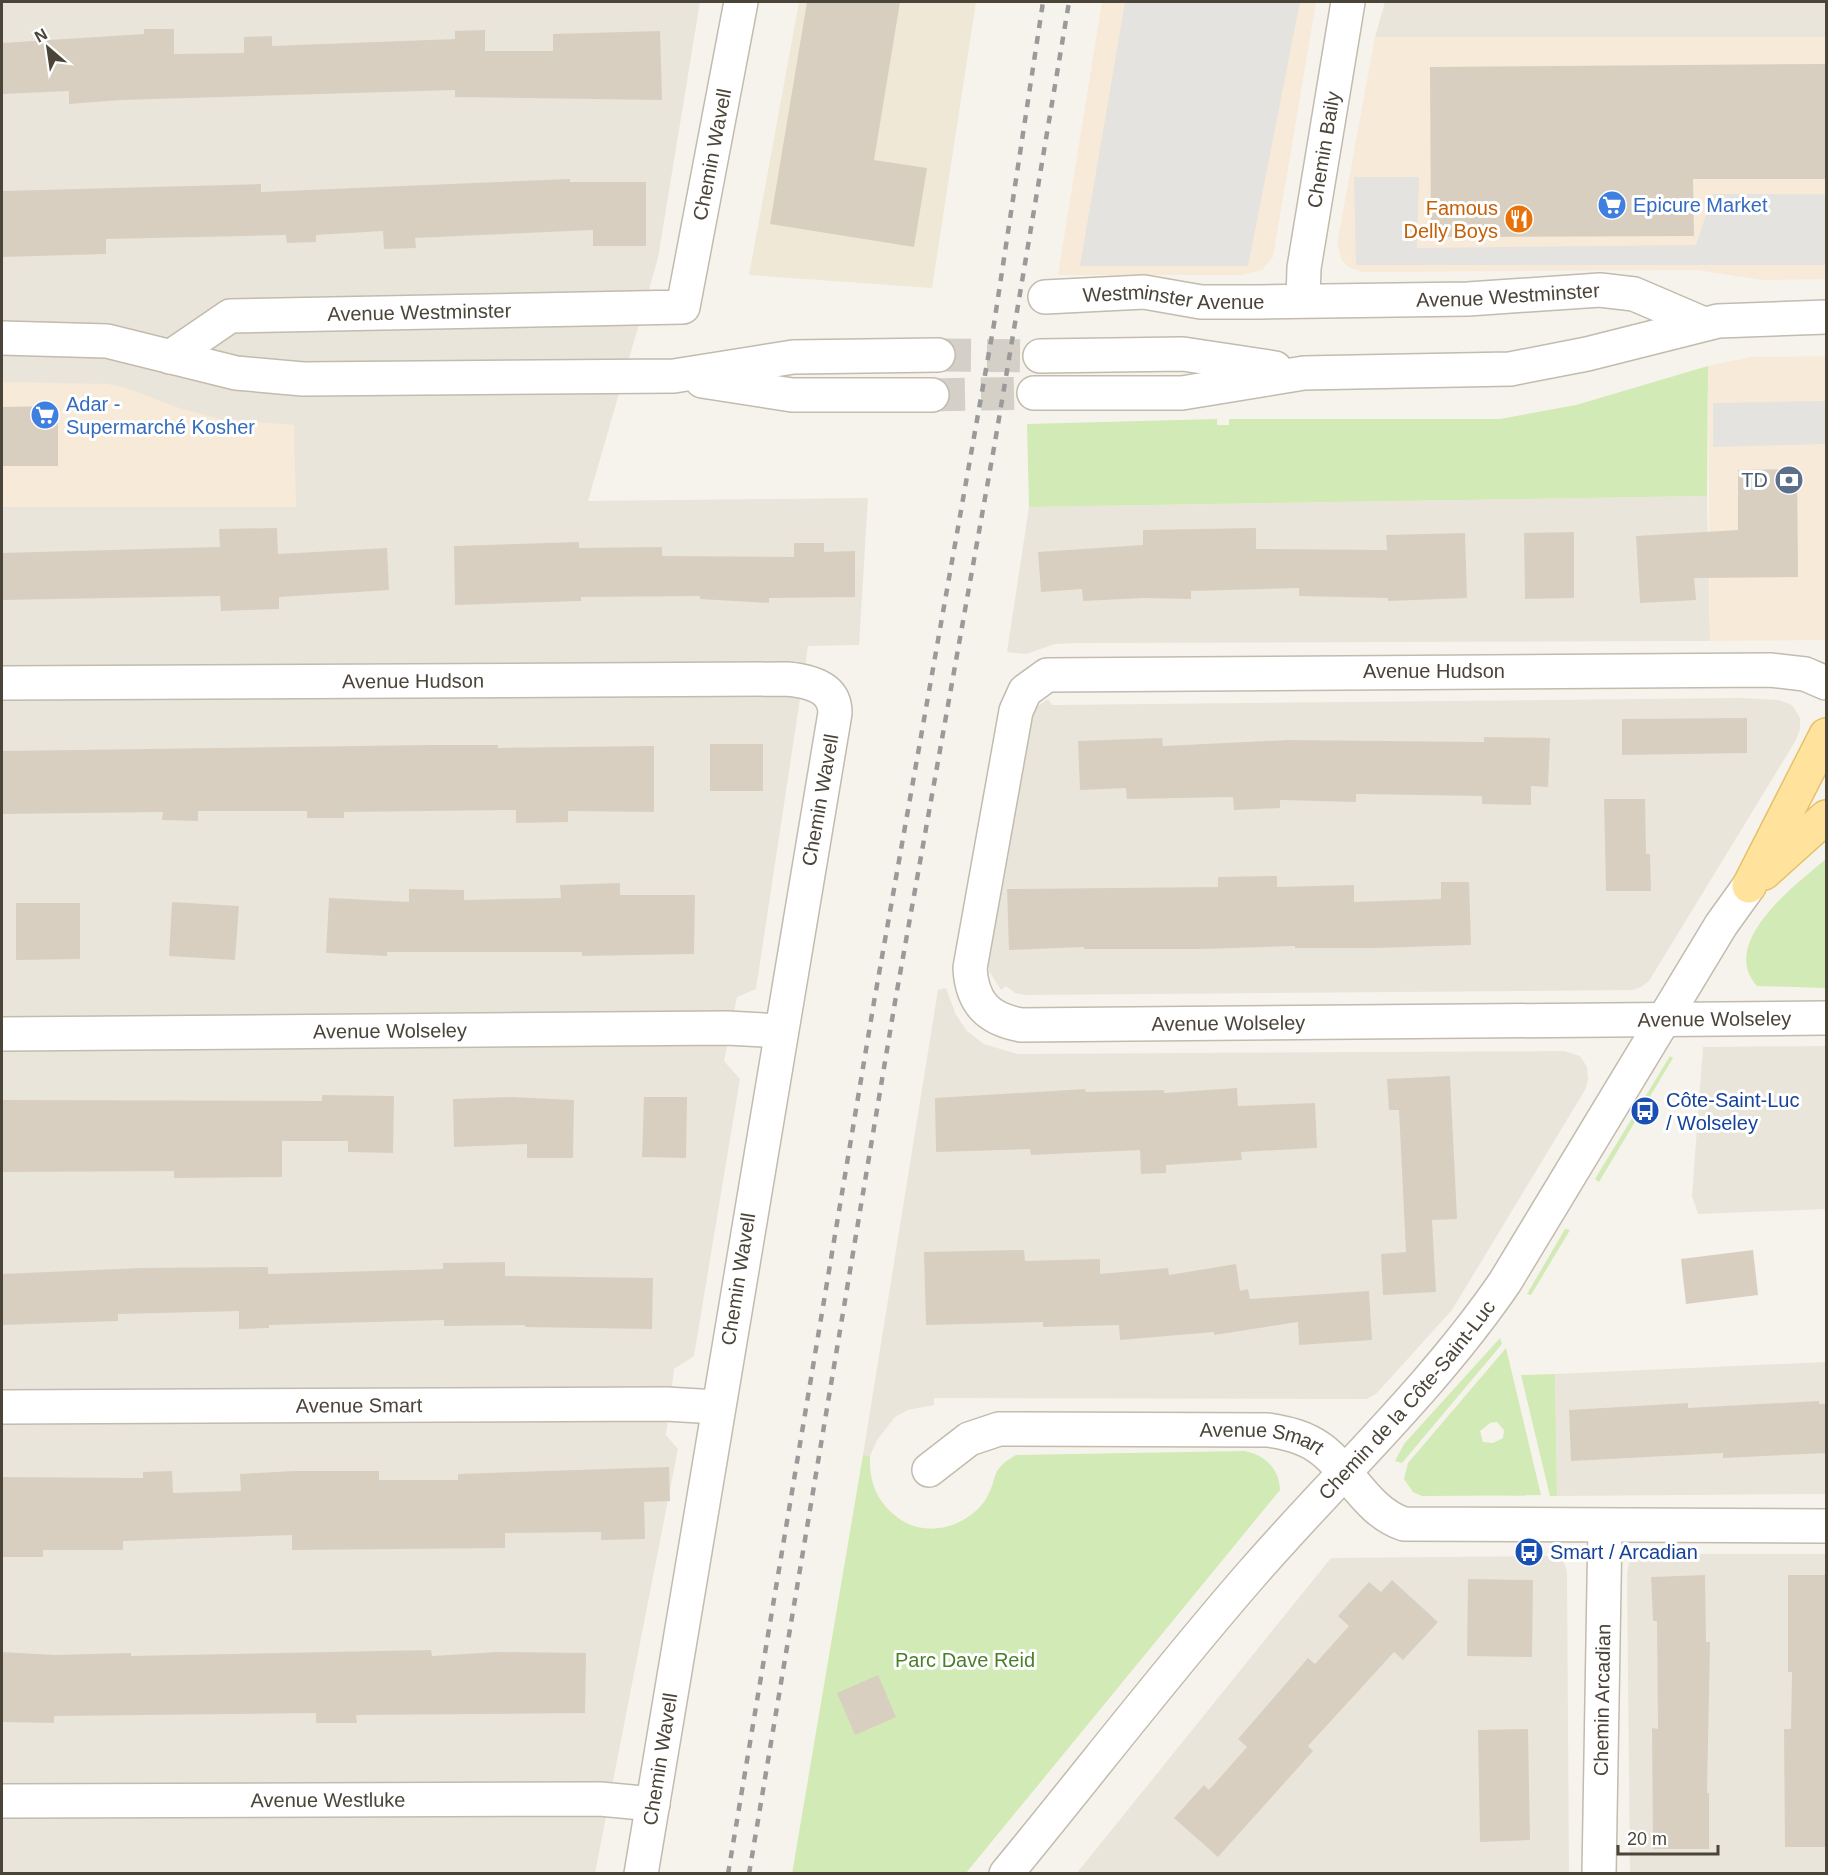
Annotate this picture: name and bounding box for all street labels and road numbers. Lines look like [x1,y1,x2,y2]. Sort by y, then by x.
street label: Chemin Wavell [689,87,735,222]
street label: Chemin Baily [1303,90,1344,210]
street label: Avenue Westminster [1416,279,1601,311]
street label: Westminster Avenue [1082,281,1264,313]
street label: Avenue Westminster [327,299,512,325]
street label: Avenue Hudson [1363,660,1505,682]
street label: Avenue Hudson [342,670,484,692]
street label: Chemin Wavell [798,732,842,868]
street label: Avenue Wolseley [1637,1007,1791,1031]
street label: Avenue Wolseley [1151,1012,1305,1035]
street label: Avenue Wolseley [313,1019,467,1042]
street label: Chemin Wavell [717,1211,759,1347]
street label: Chemin de la Côte-Saint-Luc [1314,1296,1499,1504]
street label: Avenue Smart [296,1394,423,1417]
street label: Avenue Smart [1200,1419,1329,1459]
street label: Chemin Arcadian [1590,1624,1614,1776]
street label: Chemin Wavell [639,1691,681,1827]
street label: Avenue Westluke [250,1789,406,1811]

